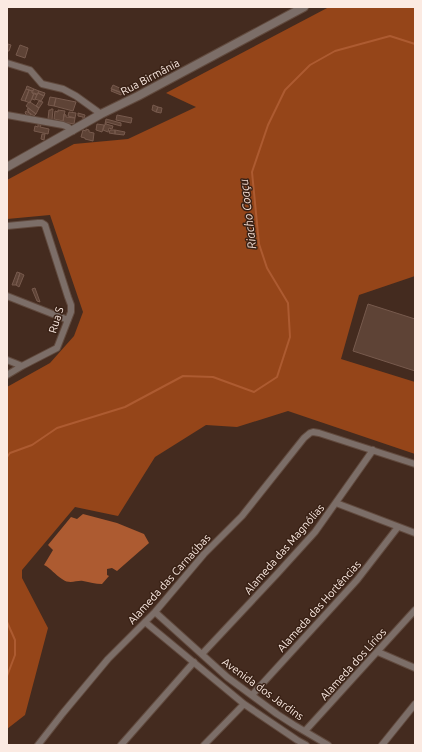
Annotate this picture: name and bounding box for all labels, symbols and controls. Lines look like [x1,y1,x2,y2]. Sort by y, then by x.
street label: Rua Birmânia [119,56,181,98]
water label: Riacho Coaçu [237,178,258,250]
street label: Rua S [46,305,66,335]
street label: Alameda das Magnólias [242,501,327,597]
street label: Alameda das Carnaúbas [125,531,213,626]
street label: Alameda das Hortências [275,558,363,654]
street label: Alameda dos Lírios [318,625,389,702]
street label: Avenida dos Jardins [220,655,306,723]

